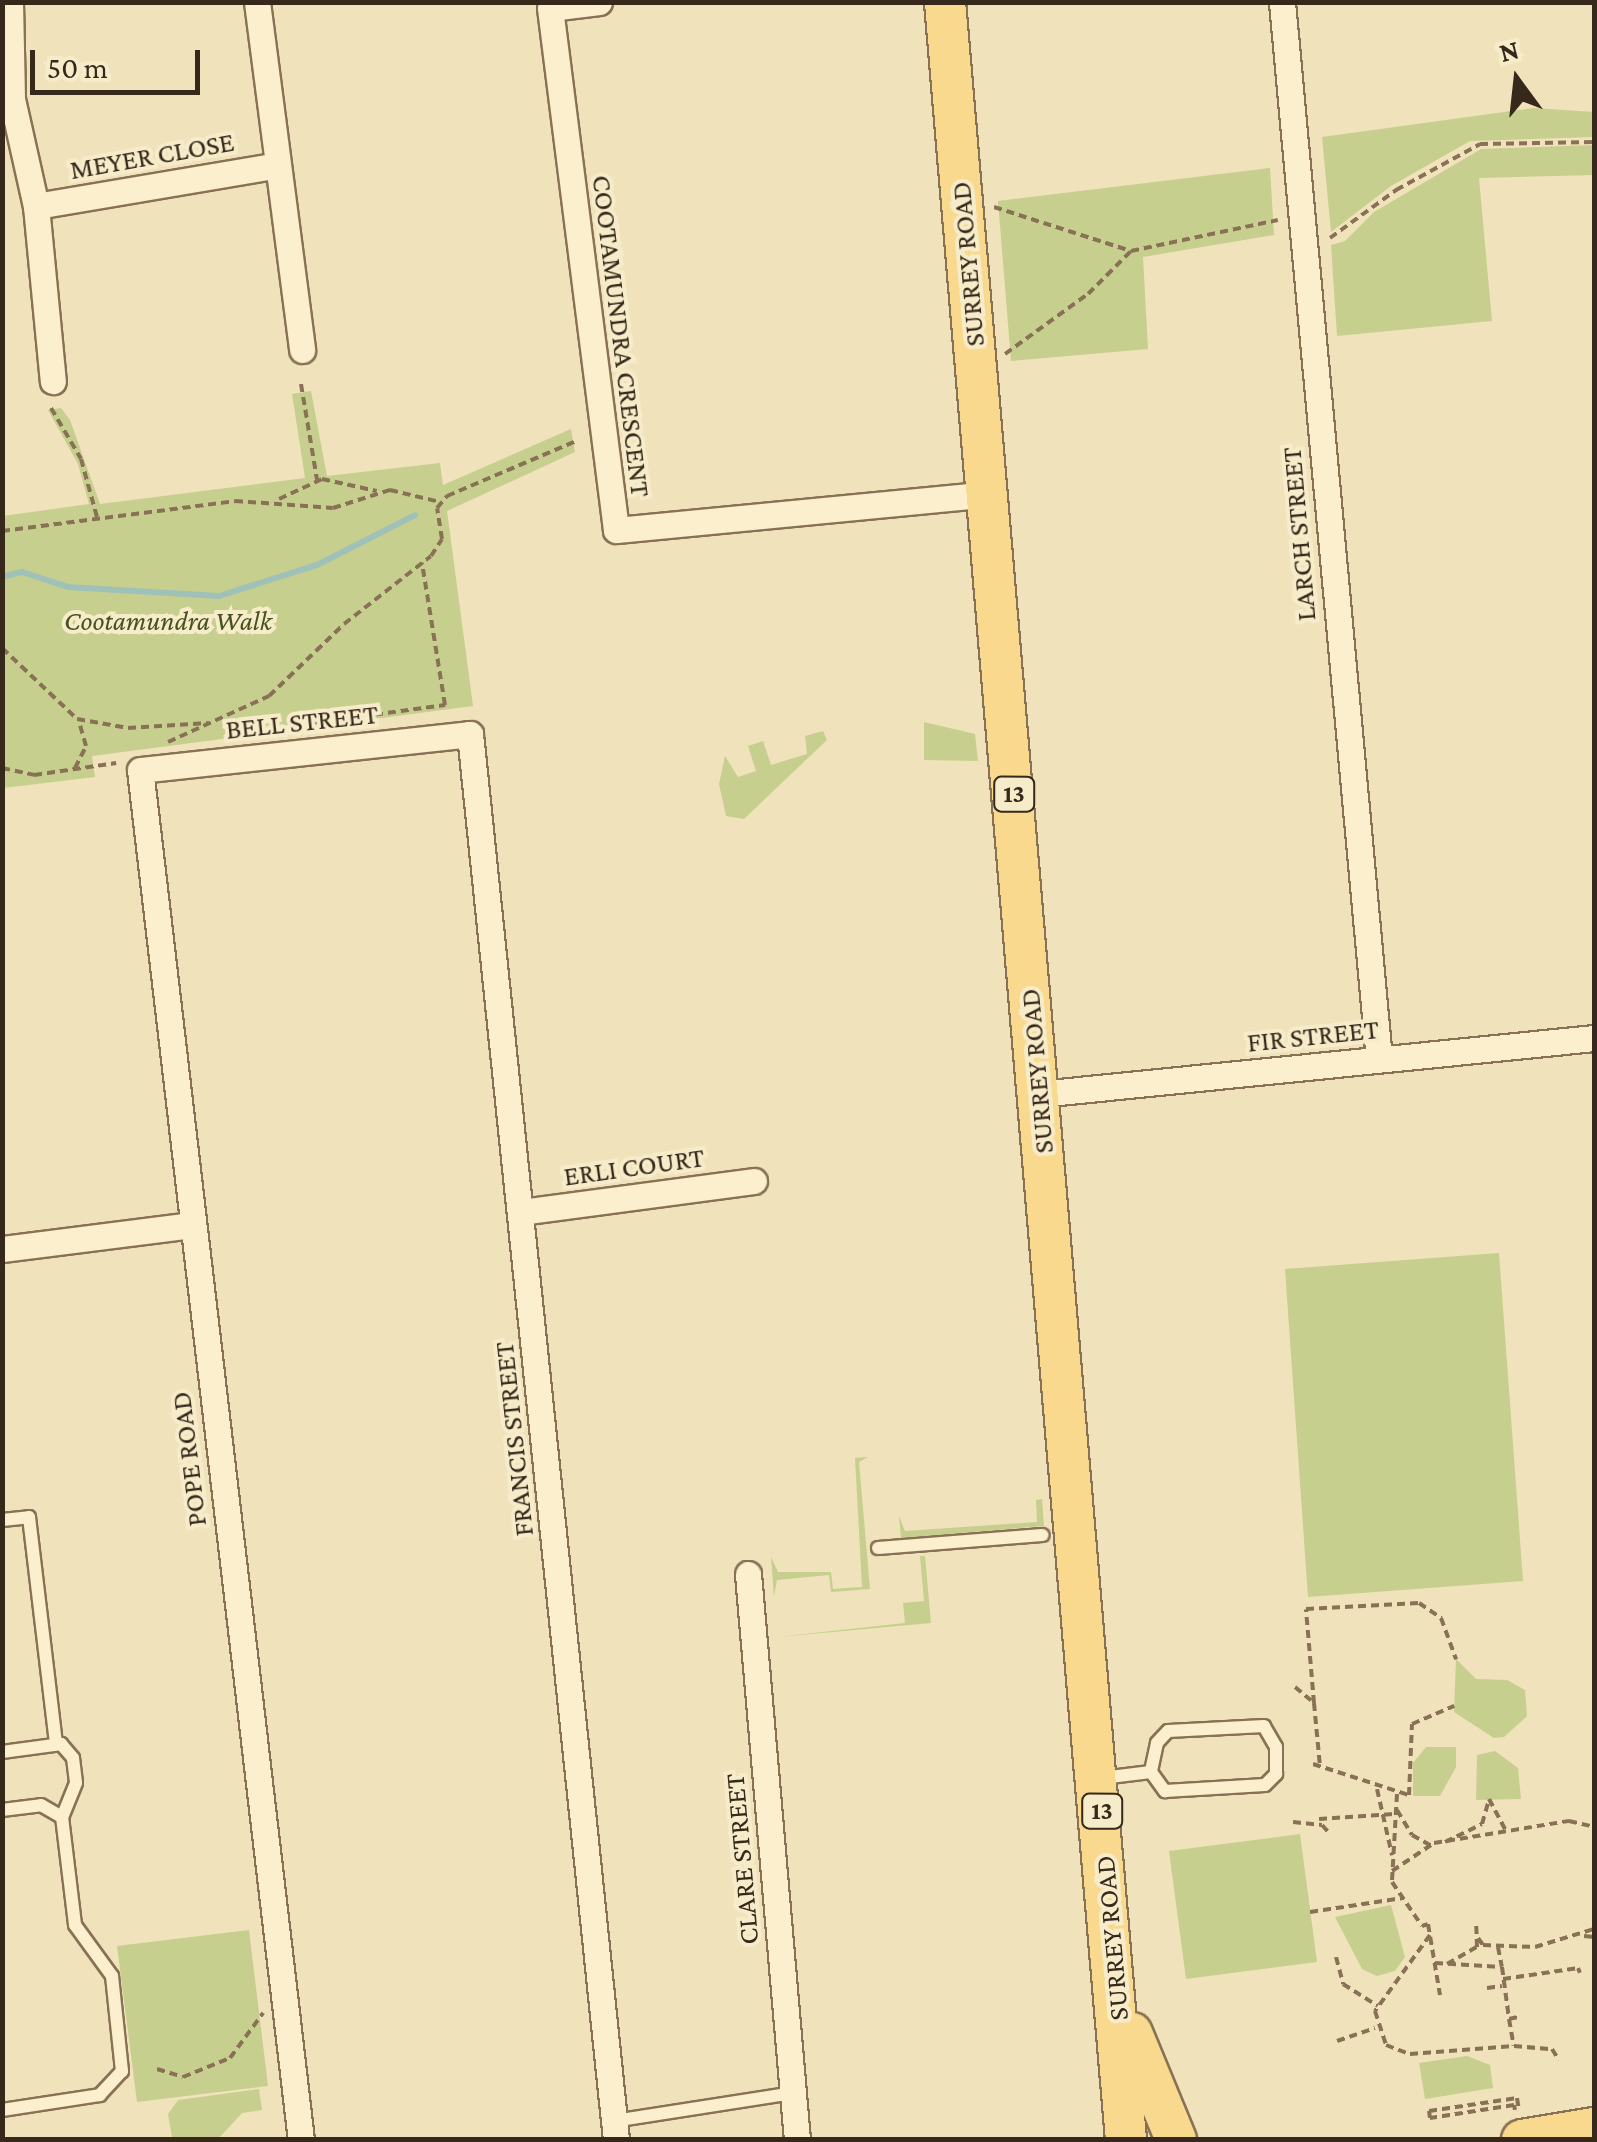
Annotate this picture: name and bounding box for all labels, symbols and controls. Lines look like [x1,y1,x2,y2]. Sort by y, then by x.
scale bar [35,30,205,92]
north arrow [1467,30,1567,130]
text: N [1496,33,1522,68]
text: 50 m [47,51,108,84]
street label: MEYER CLOSE [67,125,237,187]
street label: COOTAMUNDRA CRESCENT [585,173,657,499]
street label: SURREY ROAD [944,180,992,348]
street label: LARCH STREET [1275,446,1323,622]
park label: Cootamundra Walk [64,604,272,638]
street label: BELL STREET [224,697,380,747]
road number: 13 [992,774,1036,814]
street label: SURREY ROAD [1013,987,1061,1155]
street label: FIR STREET [1245,1012,1381,1060]
street label: ERLI COURT [561,1140,707,1194]
street label: FRANCIS STREET [487,1340,541,1538]
street label: POPE ROAD [164,1390,214,1528]
street label: CLARE STREET [718,1772,766,1946]
road number: 13 [1080,1791,1124,1831]
street label: SURREY ROAD [1088,1854,1136,2022]

